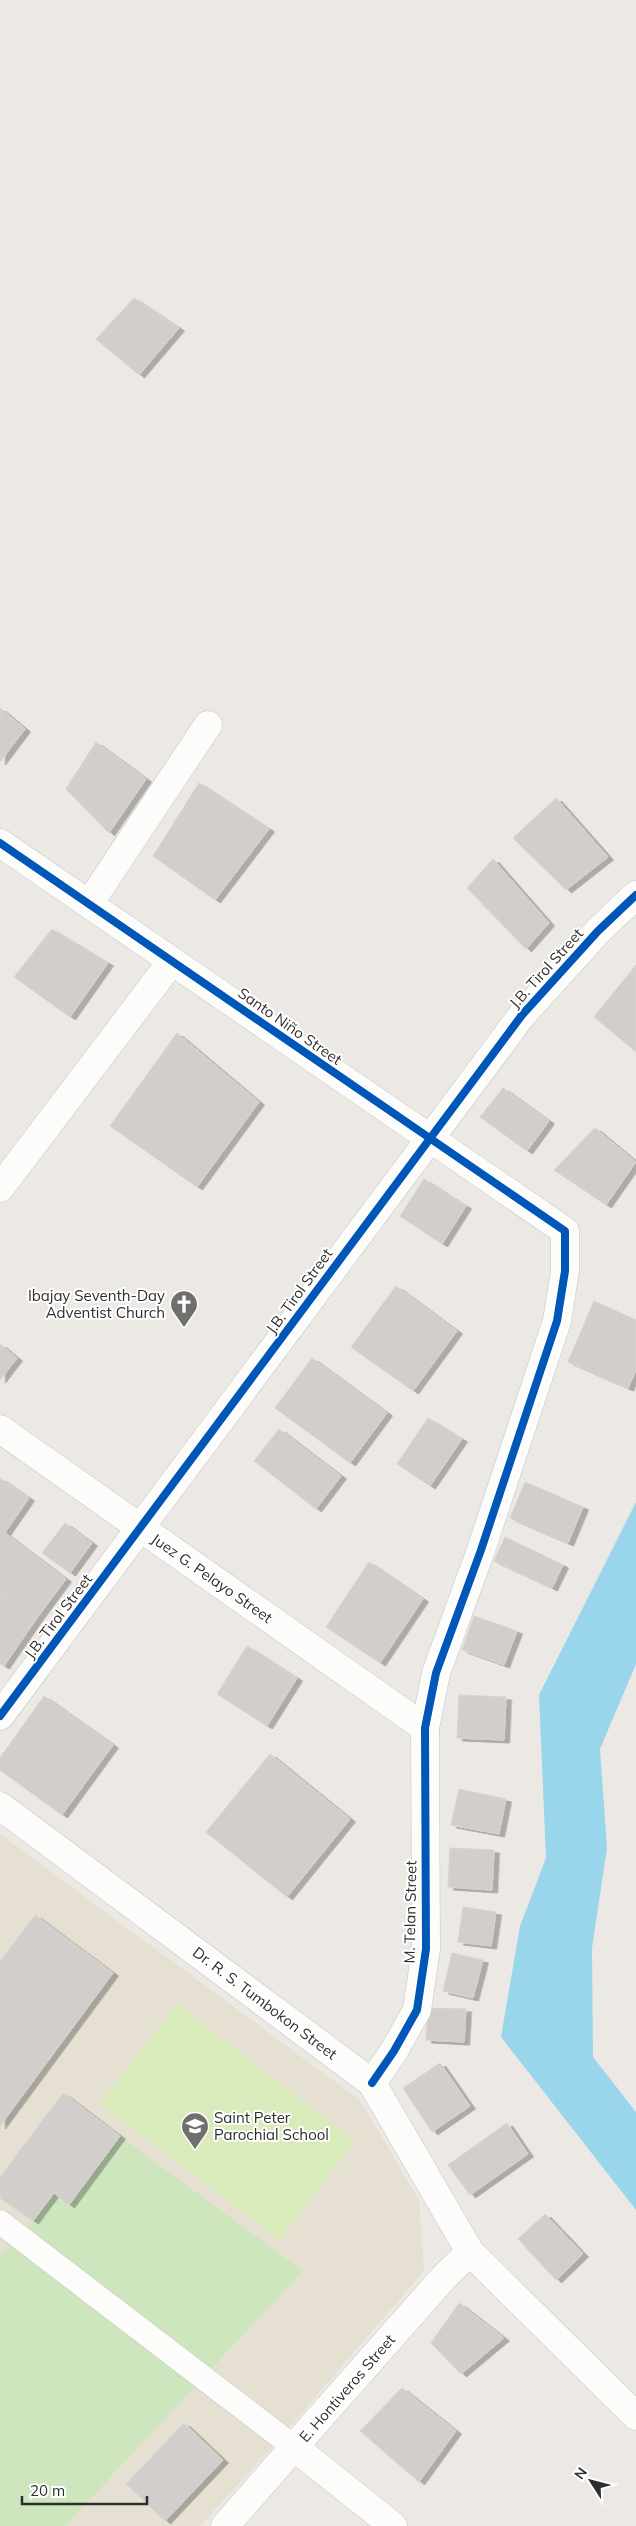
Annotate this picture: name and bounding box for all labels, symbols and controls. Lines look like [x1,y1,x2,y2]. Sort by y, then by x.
street label: J.B. Tirol Street [505,924,587,1012]
street label: Santo Niño Street [234,983,346,1069]
street label: J.B. Tirol Street [262,1245,336,1337]
place label: Ibajay Seventh-Day Adventist Church [28,1286,165,1322]
church icon: Ibajay Seventh-Day Adventist Church [169,1289,199,1328]
street label: Juez G. Pelayo Street [148,1529,276,1627]
street label: J.B. Tirol Street [20,1570,96,1662]
street label: M. Telan Street [400,1860,420,1964]
street label: Dr. R. S. Tumbokon Street [189,1943,341,2063]
place label: Saint Peter Parochial School [214,2108,329,2144]
school or university icon: Saint Peter Parochial School [180,2111,210,2150]
street label: E. Hontiveros Street [295,2330,399,2446]
north arrow [566,2456,616,2506]
text: N [570,2464,591,2483]
scale bar [22,2474,148,2506]
text: 20 m [30,2481,65,2500]

